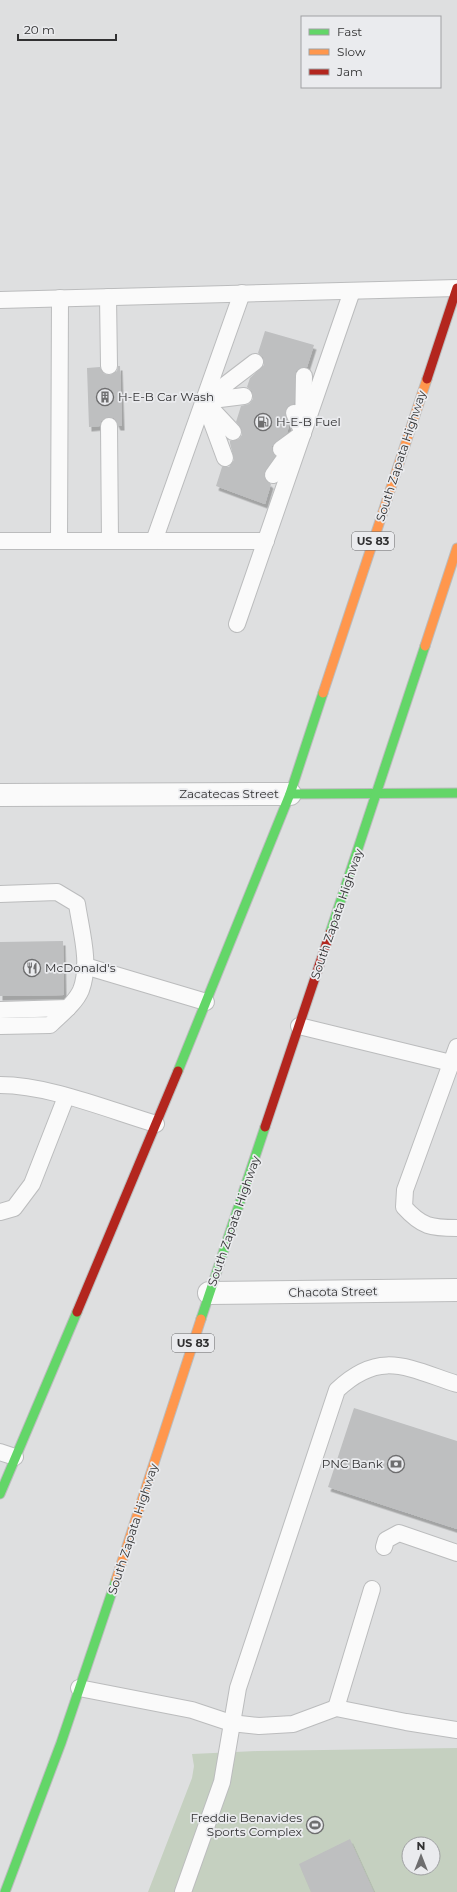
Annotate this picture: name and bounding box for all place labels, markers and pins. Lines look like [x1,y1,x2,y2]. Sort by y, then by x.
building icon: H-E-B Car Wash [95,387,115,407]
place label: H-E-B Car Wash [118,389,214,404]
fuel station icon: H-E-B Fuel [253,412,273,432]
place label: H-E-B Fuel [276,414,341,429]
restaurant icon: McDonald's [22,958,42,978]
place label: McDonald's [45,960,116,975]
bank icon: PNC Bank [386,1454,406,1474]
place label: PNC Bank [322,1456,384,1471]
place label: Freddie Benavides Sports Complex [190,1810,303,1839]
sports icon: Freddie Benavides Sports Complex [305,1815,325,1835]

